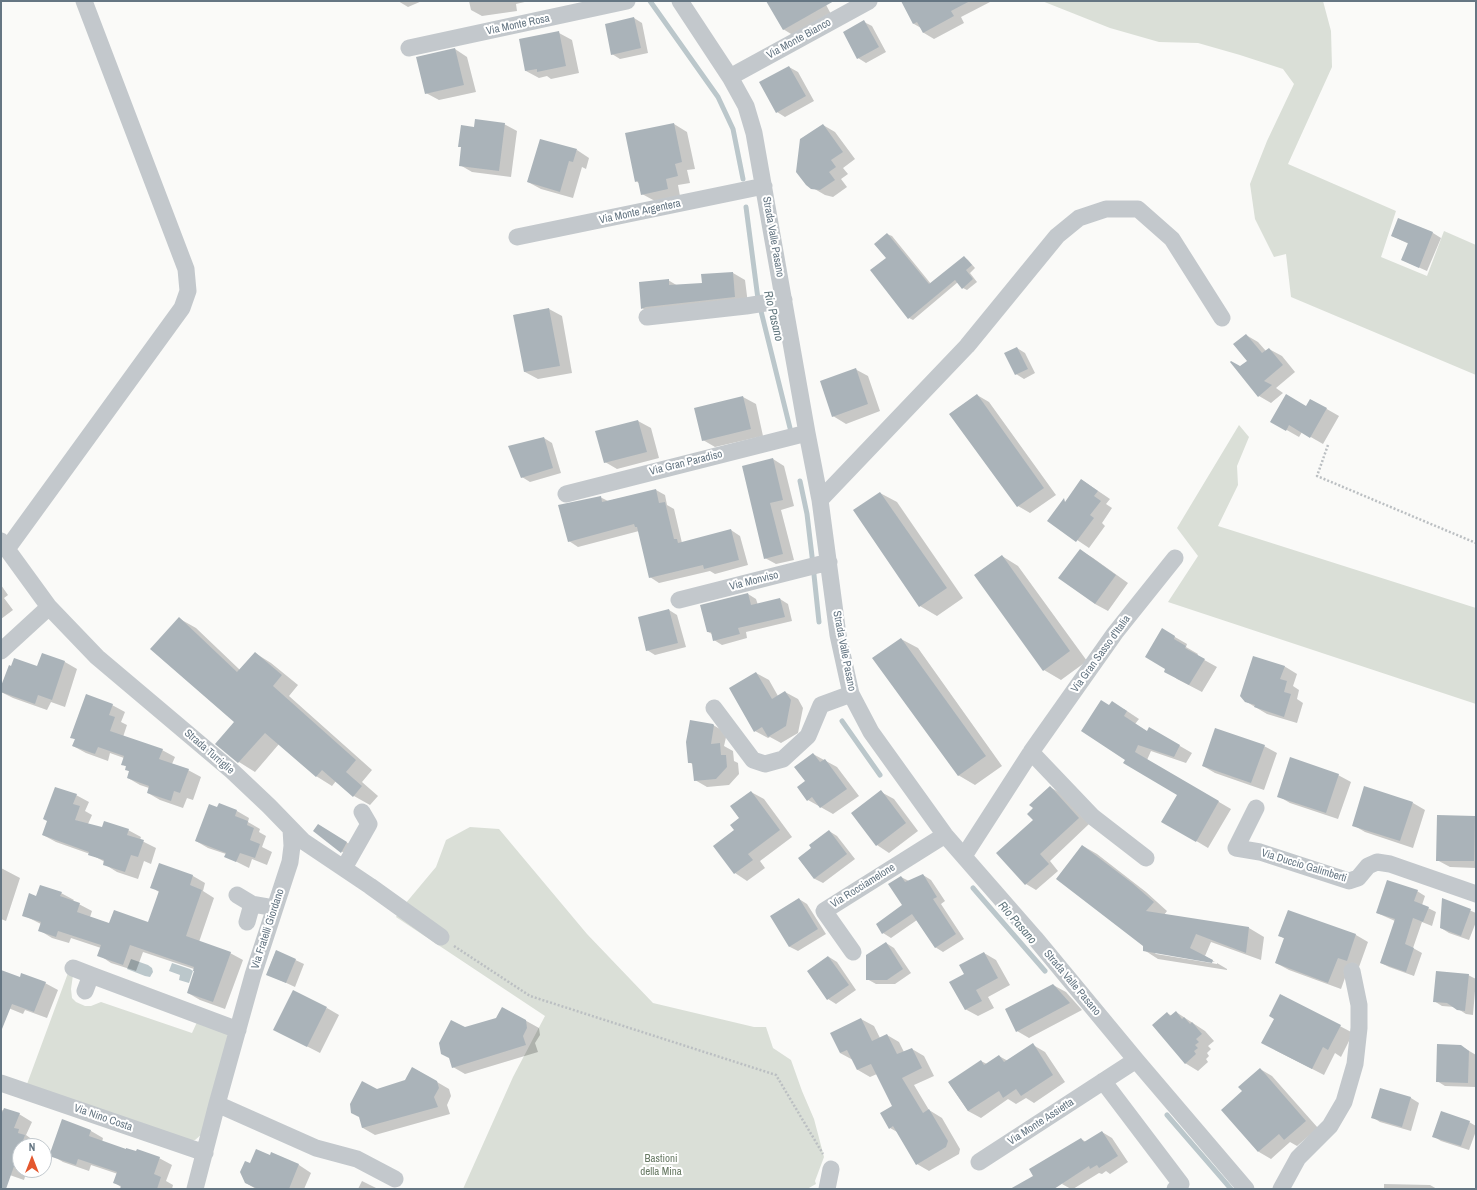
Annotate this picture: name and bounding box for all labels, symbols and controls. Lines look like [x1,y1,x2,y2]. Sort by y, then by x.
street label: Via Monte Rosa [485,12,551,38]
street label: Via Monte Bianco [765,16,833,62]
street label: Strada Valle Pasano [759,196,787,278]
street label: Via Monte Argentera [598,197,682,227]
water label: Rio Pasano [760,289,786,343]
street label: Via Gran Paradiso [648,448,724,478]
street label: Via Monviso [728,569,780,593]
street label: Strada Valle Pasano [830,610,858,692]
street label: Via Gran Sasso d'Italia [1069,613,1133,695]
street label: Strada Turriglie [181,727,237,777]
street label: Via Duccio Galimberti [1260,847,1348,885]
street label: Via Rocciamelone [828,861,898,911]
street label: Via Fratelli Giordano [249,887,287,971]
water label: Rio Pasano [995,899,1039,947]
street label: Strada Valle Pasano [1041,948,1103,1018]
street label: Via Monte Assietta [1006,1096,1076,1148]
street label: Via Nino Costa [72,1102,134,1134]
north arrow [12,1138,52,1178]
text: N [29,1140,35,1154]
park label: Bastioni della Mina [640,1152,682,1178]

